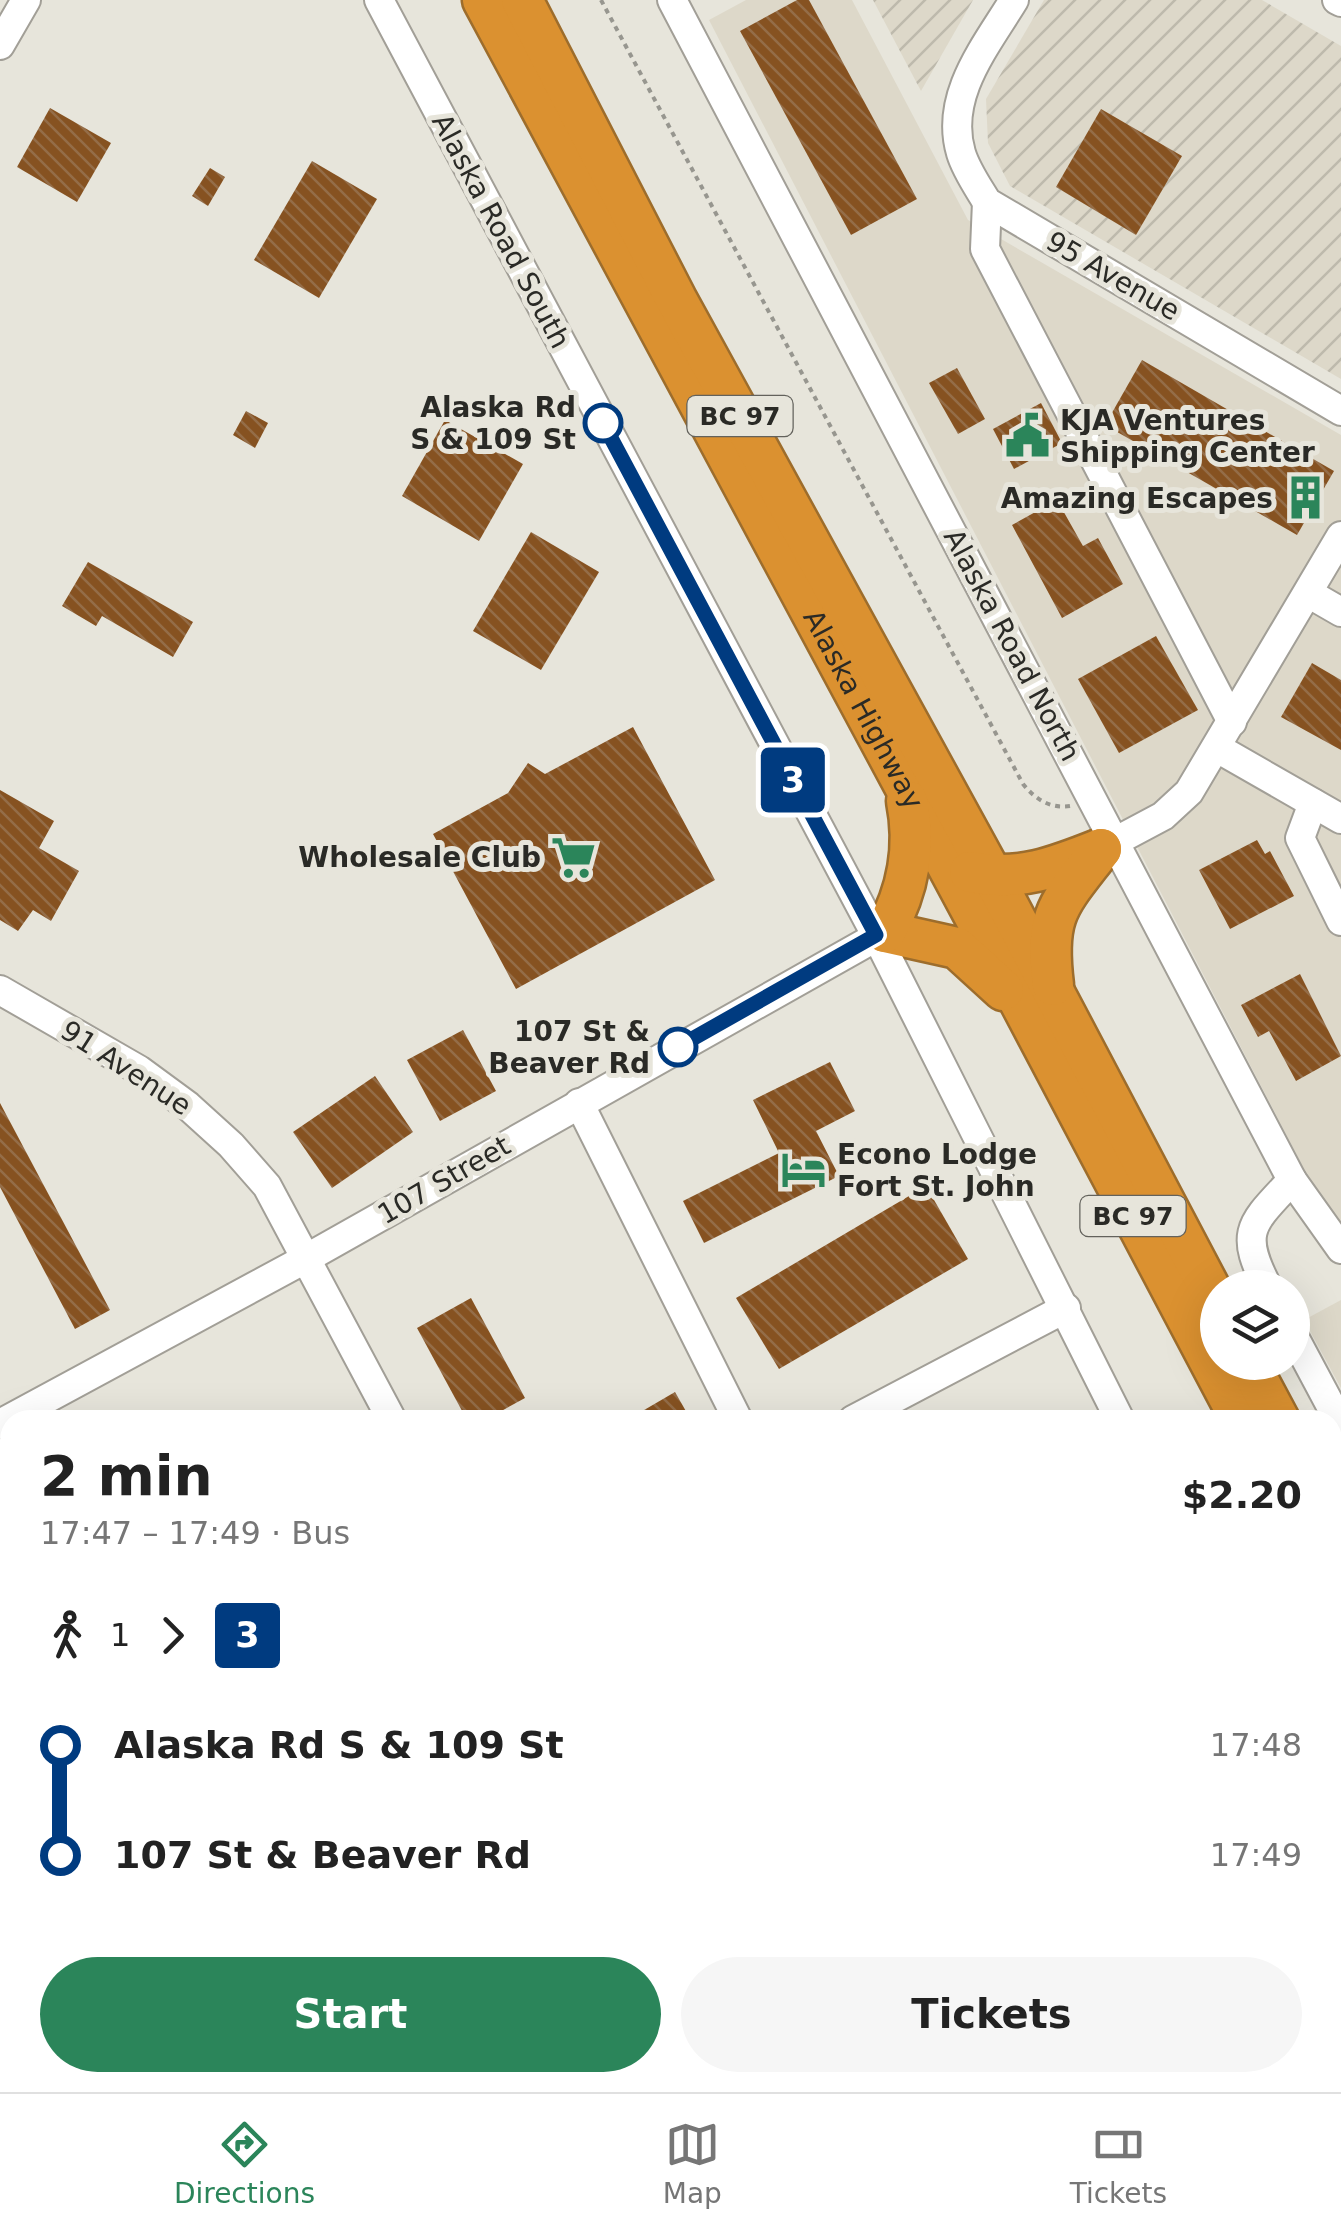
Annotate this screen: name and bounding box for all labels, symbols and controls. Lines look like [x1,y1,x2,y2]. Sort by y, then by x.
street label: Alaska Road South [425,108,577,354]
street label: 95 Avenue [1040,225,1186,327]
place label: Alaska Rd S & 109 St [410,391,576,456]
road number: BC 97 [688,396,792,436]
marker: Alaska Rd S & 109 St [584,404,622,442]
place label: KJA Ventures Shipping Center [1060,404,1315,469]
public building icon: KJA Ventures Shipping Center [1003,412,1051,460]
building icon: Amazing Escapes [1282,474,1330,522]
place label: Amazing Escapes [1001,482,1273,515]
street label: Alaska Road North [937,523,1087,767]
street label: Alaska Highway [797,604,931,815]
line badge: 3 [760,748,826,812]
text: 3 [781,760,805,800]
supermarket icon: Wholesale Club [550,833,598,881]
place label: Wholesale Club [298,841,541,874]
street label: 91 Avenue [55,1014,197,1122]
place label: 107 St & Beaver Rd [488,1015,650,1080]
marker: 107 St & Beaver Rd [659,1028,697,1066]
street label: 107 Street [372,1129,516,1231]
place label: Econo Lodge Fort St. John [837,1138,1037,1203]
hotel icon: Econo Lodge Fort St. John [780,1146,828,1194]
road number: BC 97 [1080,1196,1186,1236]
map controls [1200,1270,1310,1380]
button: layers [1200,1270,1310,1380]
text: 2 min [40,1444,213,1508]
text: $2.20 [1182,1473,1302,1517]
text: 17:47 – 17:49 · Bus [40,1514,350,1552]
icon: walk [40,1608,95,1663]
icon: forward [145,1608,200,1663]
text: 3 [235,1615,260,1655]
text: 1 [110,1616,130,1654]
text: Alaska Rd S & 109 St [114,1723,564,1767]
text: 17:48 [1210,1726,1302,1764]
text: 107 St & Beaver Rd [114,1833,531,1877]
text: 17:49 [1210,1836,1302,1874]
button: Start [40,1957,661,2072]
button: Tickets [681,1957,1302,2072]
tab: Directions [174,2117,315,2210]
tab: Map [663,2117,722,2210]
tab: Tickets [1070,2117,1167,2210]

